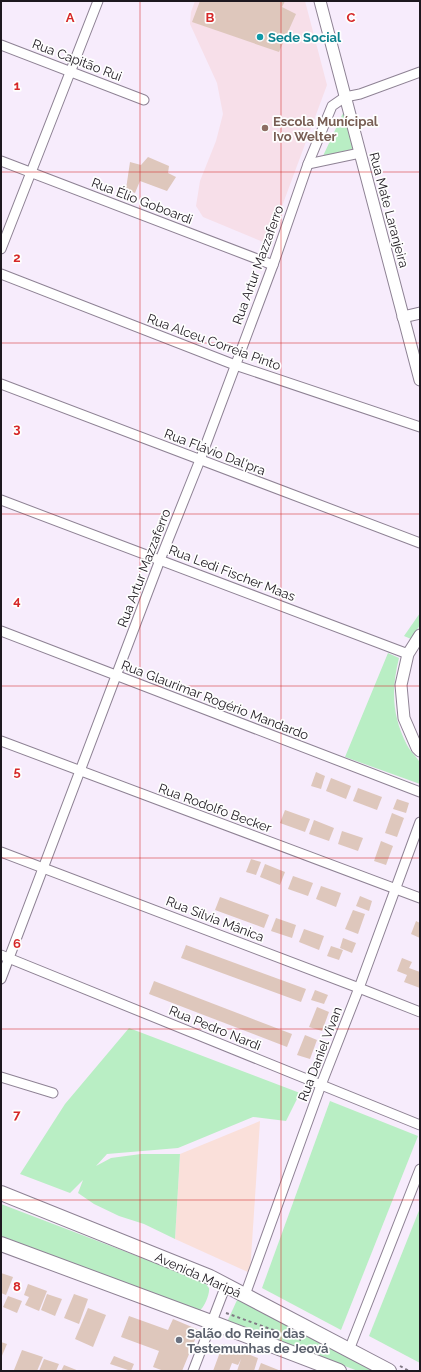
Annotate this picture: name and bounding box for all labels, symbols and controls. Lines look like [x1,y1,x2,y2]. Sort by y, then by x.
text: A [66,10,75,25]
text: B [206,10,215,25]
text: C [347,10,356,25]
place label: Sede Social [268,30,342,45]
marker: Sede Social [255,32,265,42]
street label: Rua Capitão Rui [30,36,124,84]
text: 1 [14,78,21,93]
place label: Escola Munícipal Ivo Welter [273,114,379,144]
marker: Escola Munícipal Ivo Welter [260,123,270,133]
street label: Rua Mate Laranjeira [366,151,412,269]
street label: Rua Élio Goboardi [89,175,195,227]
street label: Rua Artur Mazzaferro [229,203,287,327]
text: 2 [13,250,21,265]
street label: Rua Alceu Correia Pinto [145,311,283,373]
text: 3 [13,421,21,436]
street label: Rua Flávio Dal'pra [162,426,268,478]
street label: Rua Artur Mazzaferro [114,506,174,629]
street label: Rua Ledi Fischer Maas [167,542,297,604]
text: 4 [13,593,21,608]
street label: Rua Glaurimar Rogério Mandardo [119,657,311,743]
text: 5 [13,764,21,779]
street label: Rua Rodolfo Becker [156,781,274,836]
street label: Rua Sílvia Mânica [164,893,266,945]
text: 6 [13,936,21,951]
street label: Rua Pedro Nardi [167,1003,263,1053]
street label: Rua Daniel Vivan [295,1005,345,1103]
text: 7 [13,1107,21,1122]
street label: Avenida Maripá [153,1249,243,1301]
text: 8 [13,1279,21,1294]
place label: Salão do Reino das Testemunhas de Jeová [187,1326,329,1356]
marker: Salão do Reino das Testemunhas de Jeová [174,1335,184,1345]

